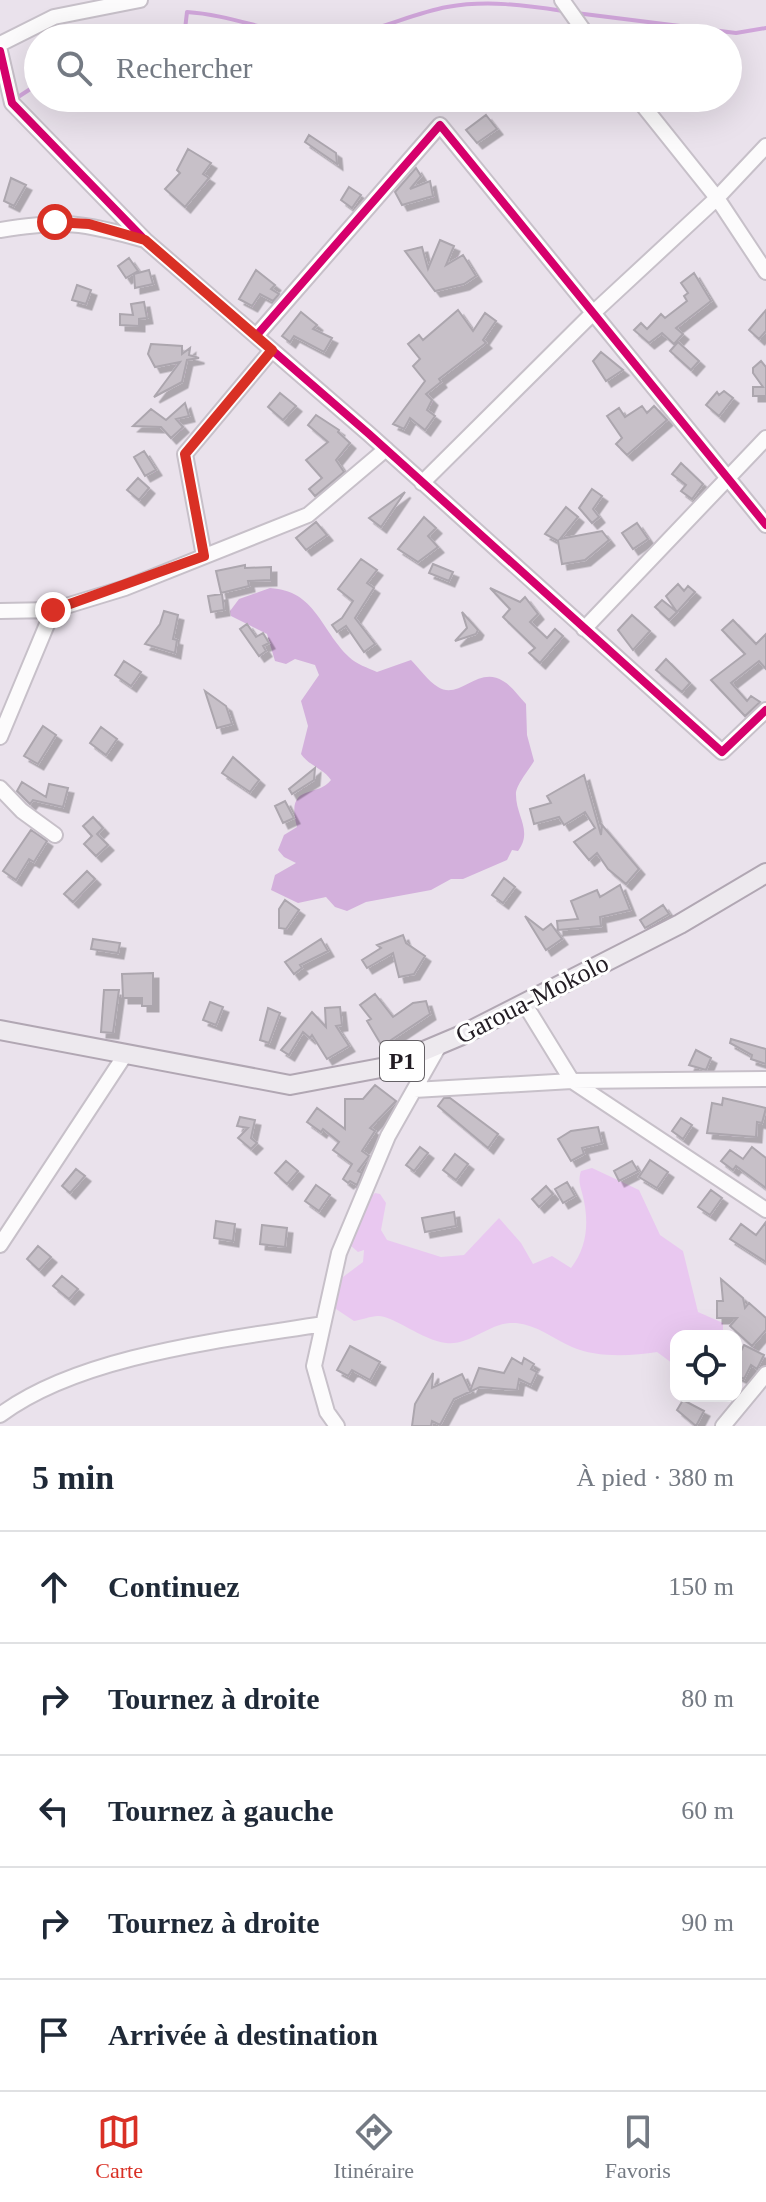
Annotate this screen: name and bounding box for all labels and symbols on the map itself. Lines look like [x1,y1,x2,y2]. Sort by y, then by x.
route start [37,204,73,240]
route end [35,592,71,628]
street label: Garoua-Mokolo [451,948,613,1050]
road number: P1 [380,1041,424,1081]

